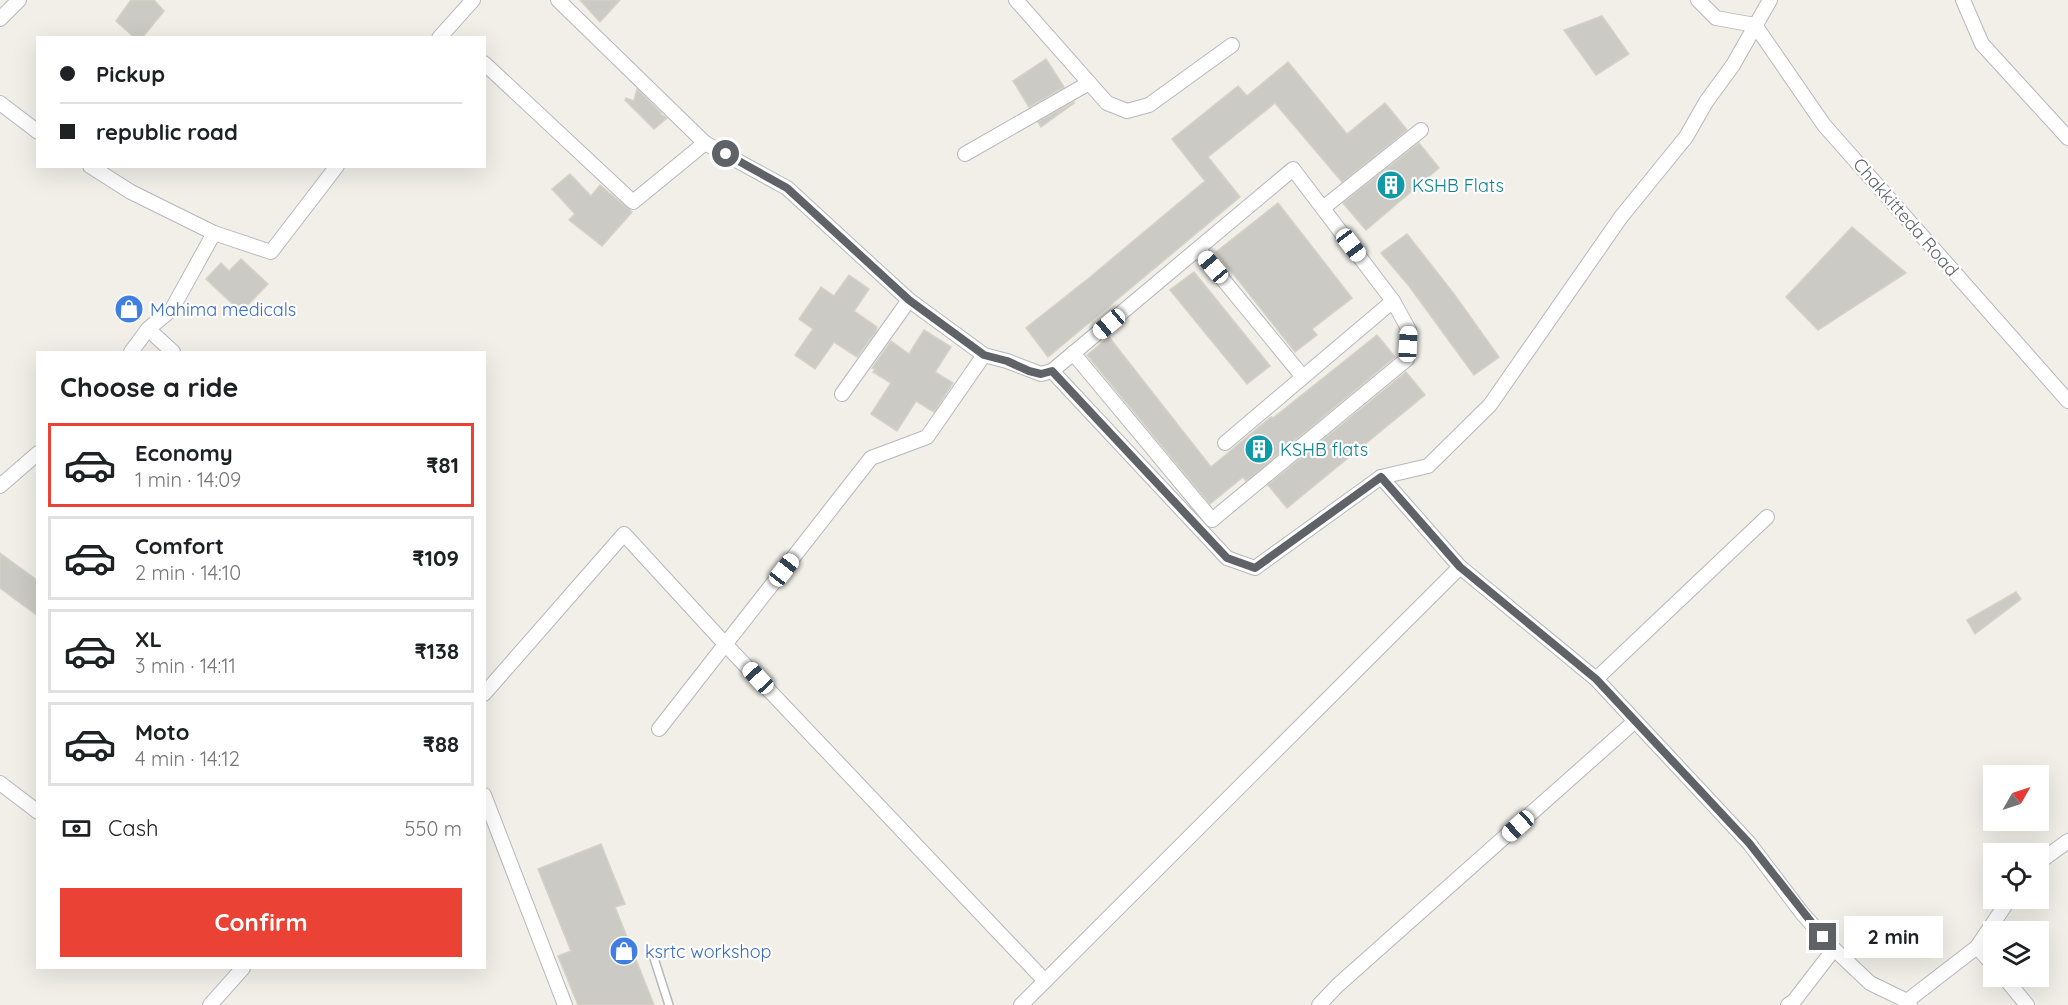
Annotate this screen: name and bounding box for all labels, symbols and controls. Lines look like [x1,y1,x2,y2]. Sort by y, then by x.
text: Pickup [96,60,165,88]
text: republic road [96,118,238,146]
route start [712,140,739,167]
street label: Chakkitteda Road [1848,153,1964,281]
building icon: KSHB Flats [1375,169,1407,201]
place label: KSHB Flats [1412,174,1504,197]
car [1333,225,1369,265]
car [1195,247,1231,287]
shop icon: Mahima medicals [113,293,145,325]
place label: Mahima medicals [150,298,296,321]
car [1089,306,1129,342]
car [1398,326,1418,362]
text: Choose a ride [60,370,238,404]
building icon: KSHB flats [1243,433,1275,465]
icon: car [63,438,117,492]
place label: KSHB flats [1280,438,1368,461]
text: Economy [135,439,233,467]
text: ₹81 [426,451,459,479]
text: 1 min · 14:09 [135,467,241,492]
icon: car [63,531,117,585]
text: Comfort [135,532,224,560]
text: ₹109 [412,544,459,572]
car [766,550,802,590]
text: 2 min · 14:10 [135,560,241,585]
icon: car [63,624,117,678]
text: XL [135,625,162,653]
text: ₹138 [414,637,459,665]
text: 3 min · 14:11 [135,653,236,678]
car [739,659,777,697]
icon: car [63,717,117,771]
text: Moto [135,718,189,746]
text: ₹88 [423,730,459,758]
text: 4 min · 14:12 [135,746,240,771]
north arrow [1983,765,2049,831]
map controls [1983,765,2049,987]
car [1499,807,1537,845]
icon: cash [60,812,93,845]
text: Cash [108,814,159,842]
text: 550 m [405,816,462,841]
button: locate [1983,843,2049,909]
button: Confirm [60,888,462,957]
callout: 2 min [1844,916,1943,958]
button: layers [1983,921,2049,987]
route end [1809,923,1836,950]
text: 2 min [1867,924,1920,949]
shop icon: ksrtc workshop [608,935,640,967]
place label: ksrtc workshop [645,940,772,963]

